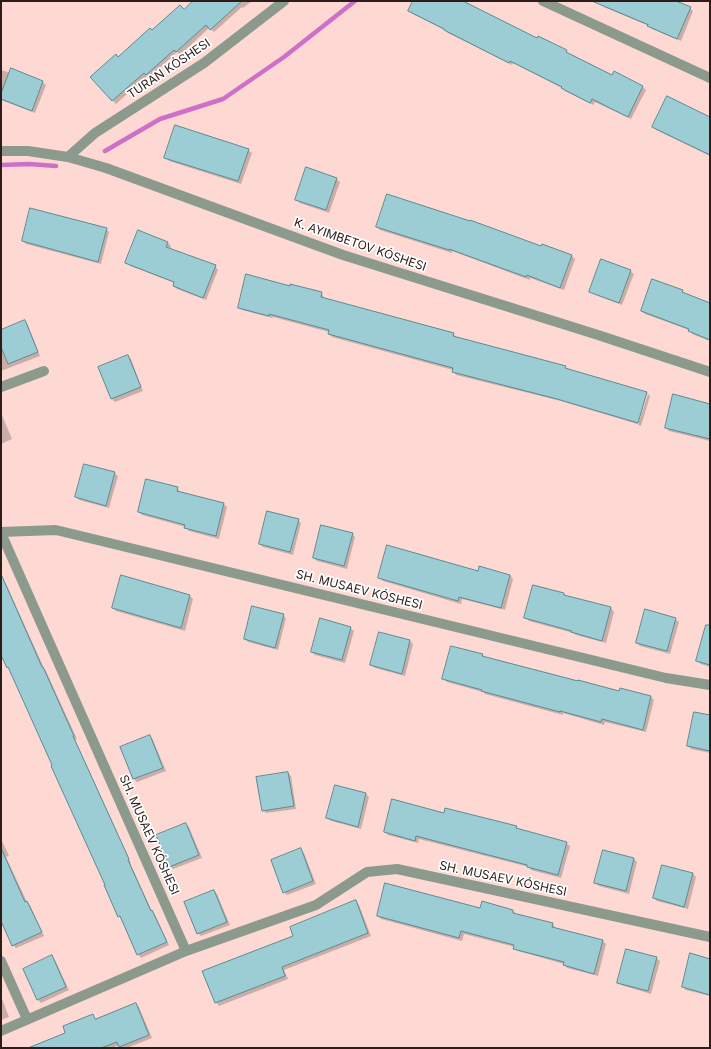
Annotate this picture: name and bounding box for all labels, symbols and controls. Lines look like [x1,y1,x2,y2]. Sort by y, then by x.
street label: TURAN KÓSHESI [125,36,213,102]
street label: K. AYIMBETOV KÓSHESI [292,216,428,274]
street label: SH. MUSAEV KÓSHESI [294,567,424,613]
street label: SH. MUSAEV KÓSHESI [116,773,182,897]
street label: SH. MUSAEV KÓSHESI [438,858,568,900]

